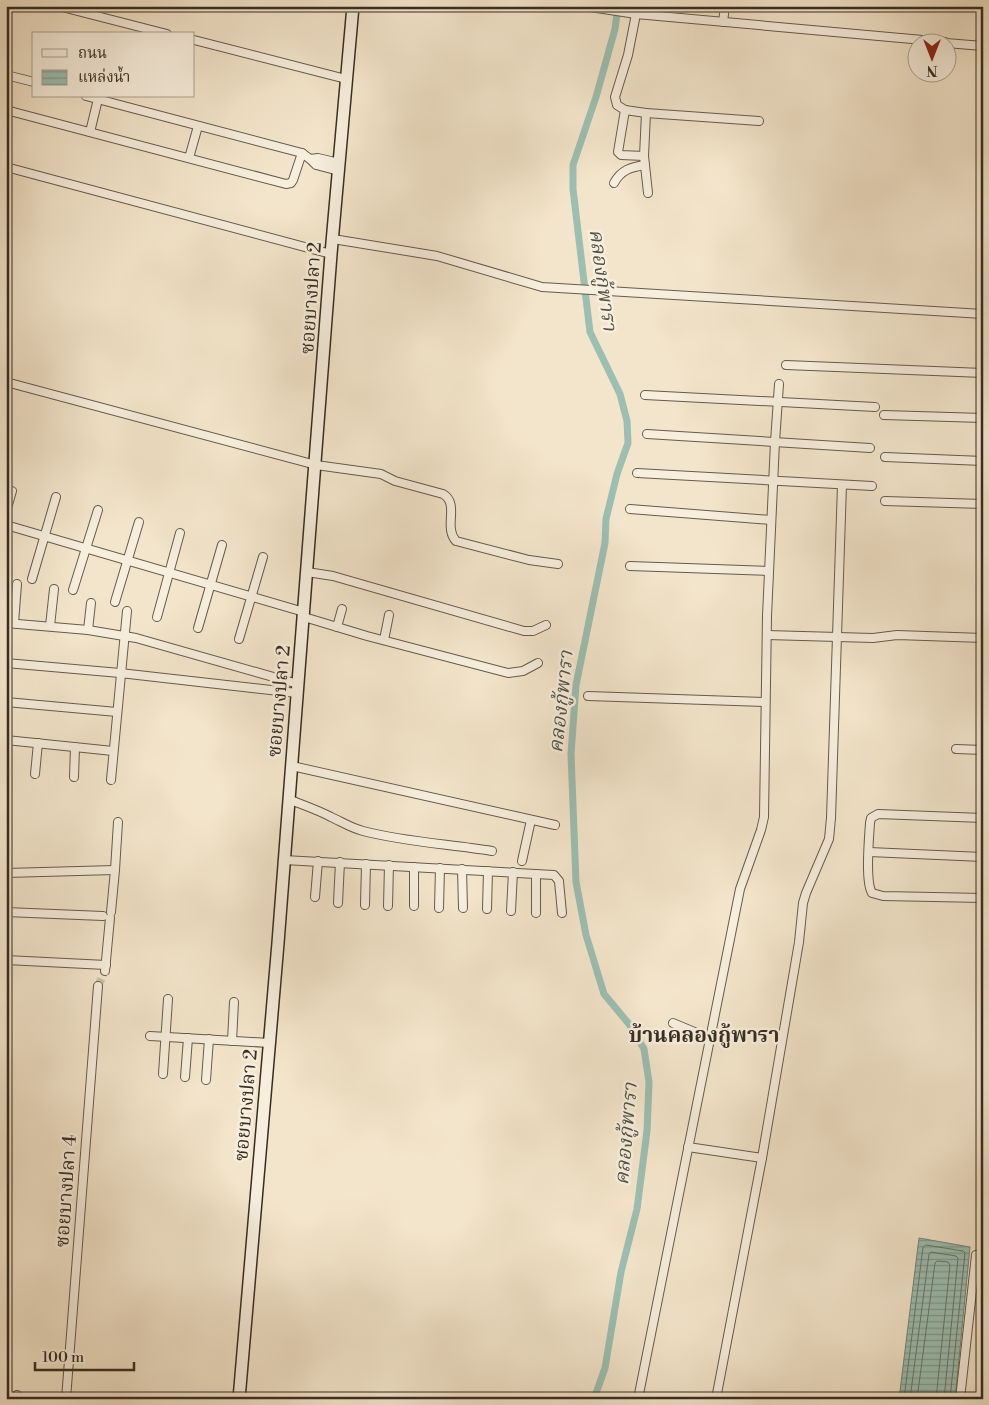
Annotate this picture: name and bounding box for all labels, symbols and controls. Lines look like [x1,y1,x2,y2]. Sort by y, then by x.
legend [32,32,195,98]
north arrow [906,32,956,82]
text: ถนน [78,44,107,63]
text: N [926,61,938,79]
text: แหล่งน้ำ [78,66,130,87]
water label: คลองกู้พารา [582,227,622,334]
street label: ซอยบางปลา 2 [295,241,327,355]
street label: ซอยบางปลา 2 [262,644,296,758]
water label: คลองกู้พารา [544,649,580,754]
district label: บ้านคลองกู้พารา [629,1023,779,1049]
street label: ซอยบางปลา 2 [229,1048,263,1162]
water label: คลองกู้พารา [610,1081,644,1186]
street label: ซอยบางปลา 4 [50,1134,82,1248]
scale bar [35,1340,134,1372]
text: 100 m [42,1348,84,1367]

